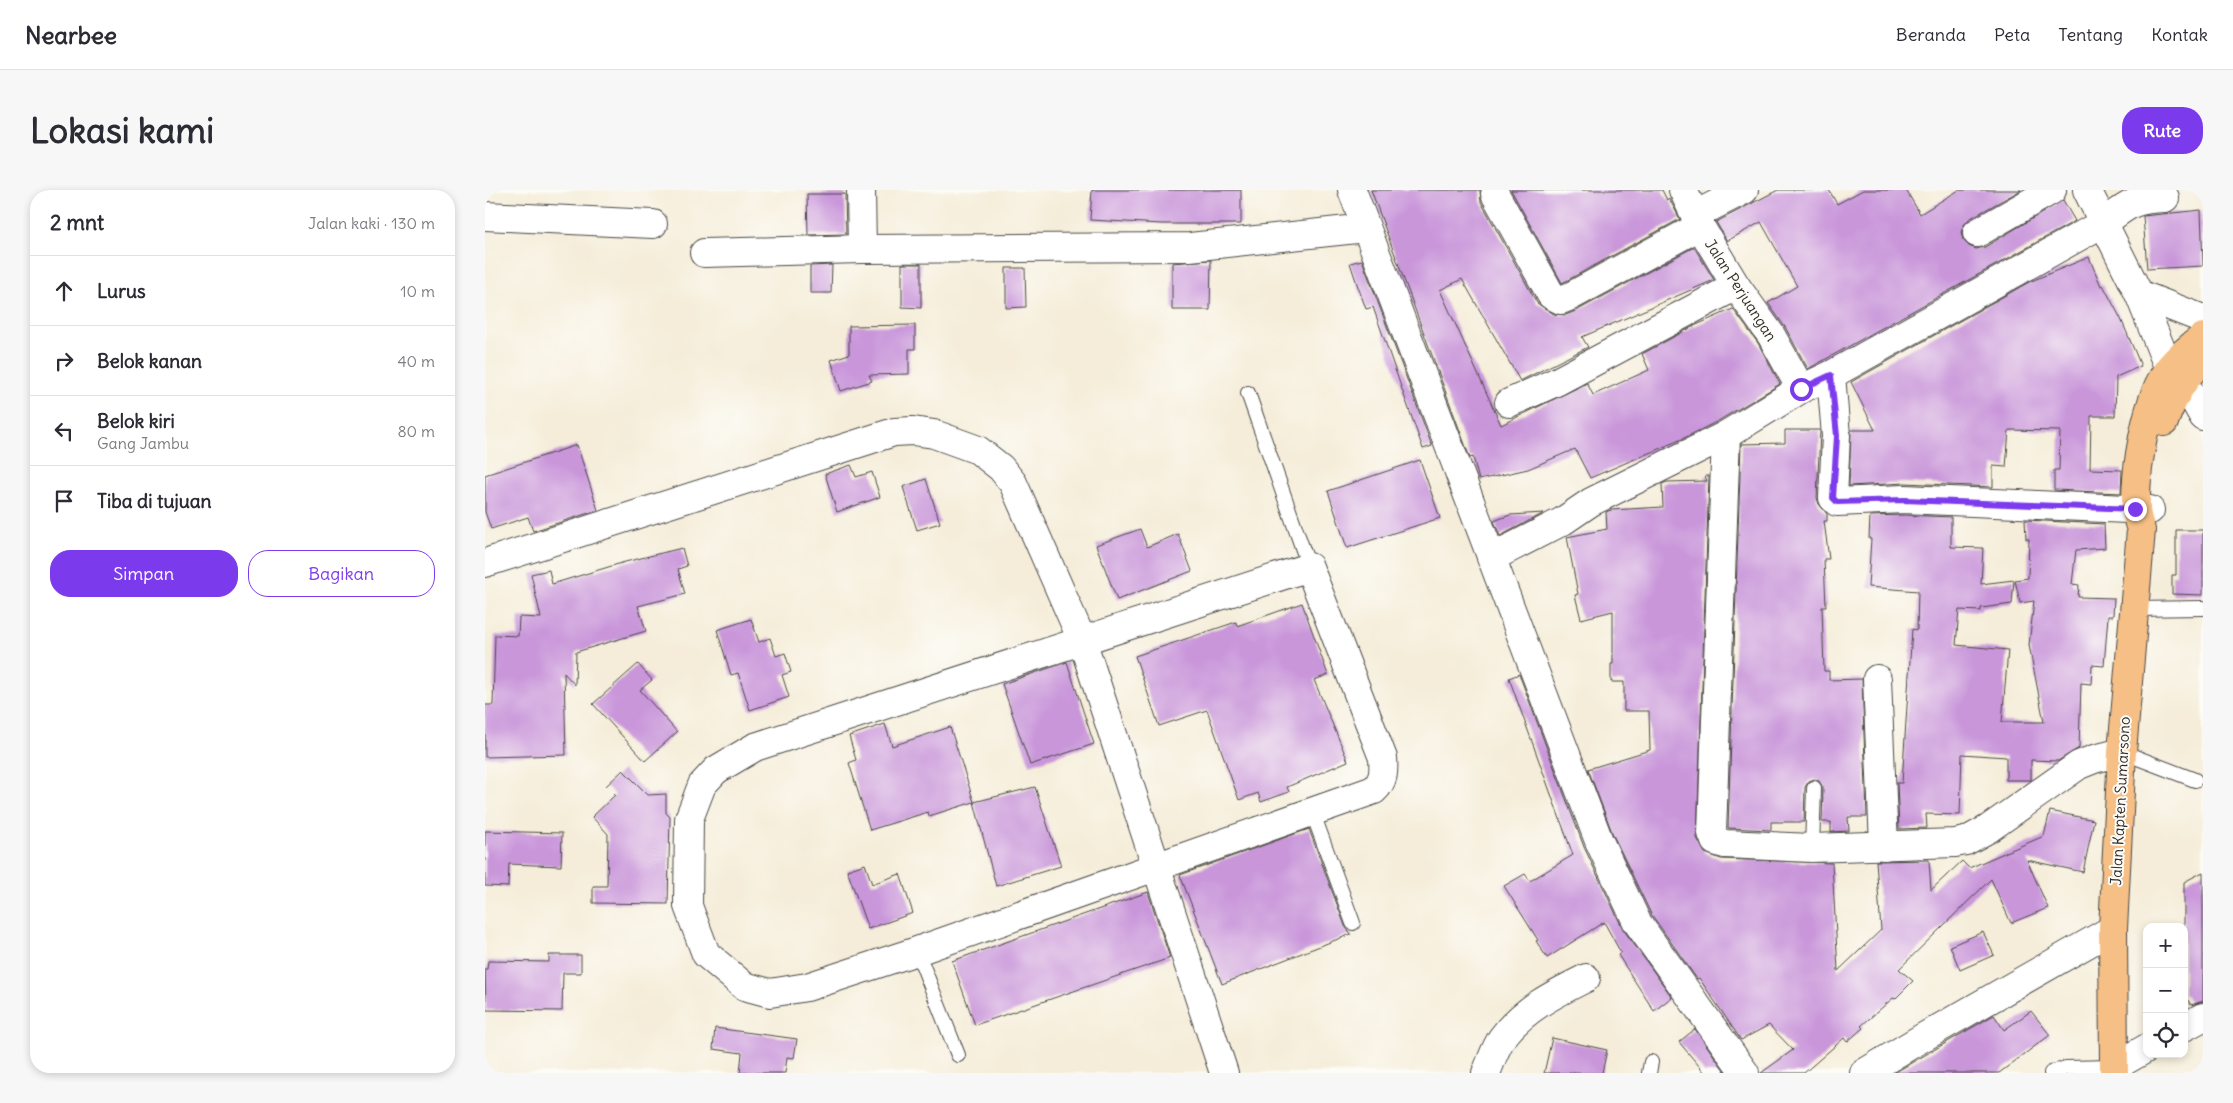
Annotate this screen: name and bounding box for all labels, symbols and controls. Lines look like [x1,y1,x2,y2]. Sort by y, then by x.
text: Nearbee [25,20,117,50]
text: Beranda [1896,23,1966,46]
text: Peta [1994,23,2030,46]
text: Tentang [2058,23,2123,46]
text: Kontak [2151,23,2208,46]
button: Rute [2122,107,2203,154]
text: Lokasi kami [30,108,214,152]
text: 2 mnt [50,209,104,236]
text: Jalan kaki · 130 m [308,213,435,233]
street label: Jalan Perjuangan [1701,235,1781,345]
icon: ahead [50,277,78,305]
text: Lurus [97,279,146,303]
text: 10 m [400,281,435,301]
icon: right [50,347,78,375]
text: Belok kanan [97,349,202,373]
text: 40 m [397,351,435,371]
route start [1790,378,1813,401]
text: Belok kiri [97,409,175,433]
icon: left [50,417,78,445]
text: 80 m [397,421,435,441]
text: Gang Jambu [97,433,189,453]
icon: arrive [50,487,78,515]
text: Tiba di tujuan [97,489,212,513]
route end [2124,498,2147,521]
button: Simpan [50,550,238,597]
button: Bagikan [248,550,435,597]
street label: Jalan Kapten Sumarsono [2106,716,2134,886]
map controls [2143,923,2188,1058]
button: + [2143,923,2188,968]
button: − [2143,968,2188,1013]
button: locate [2143,1013,2188,1058]

